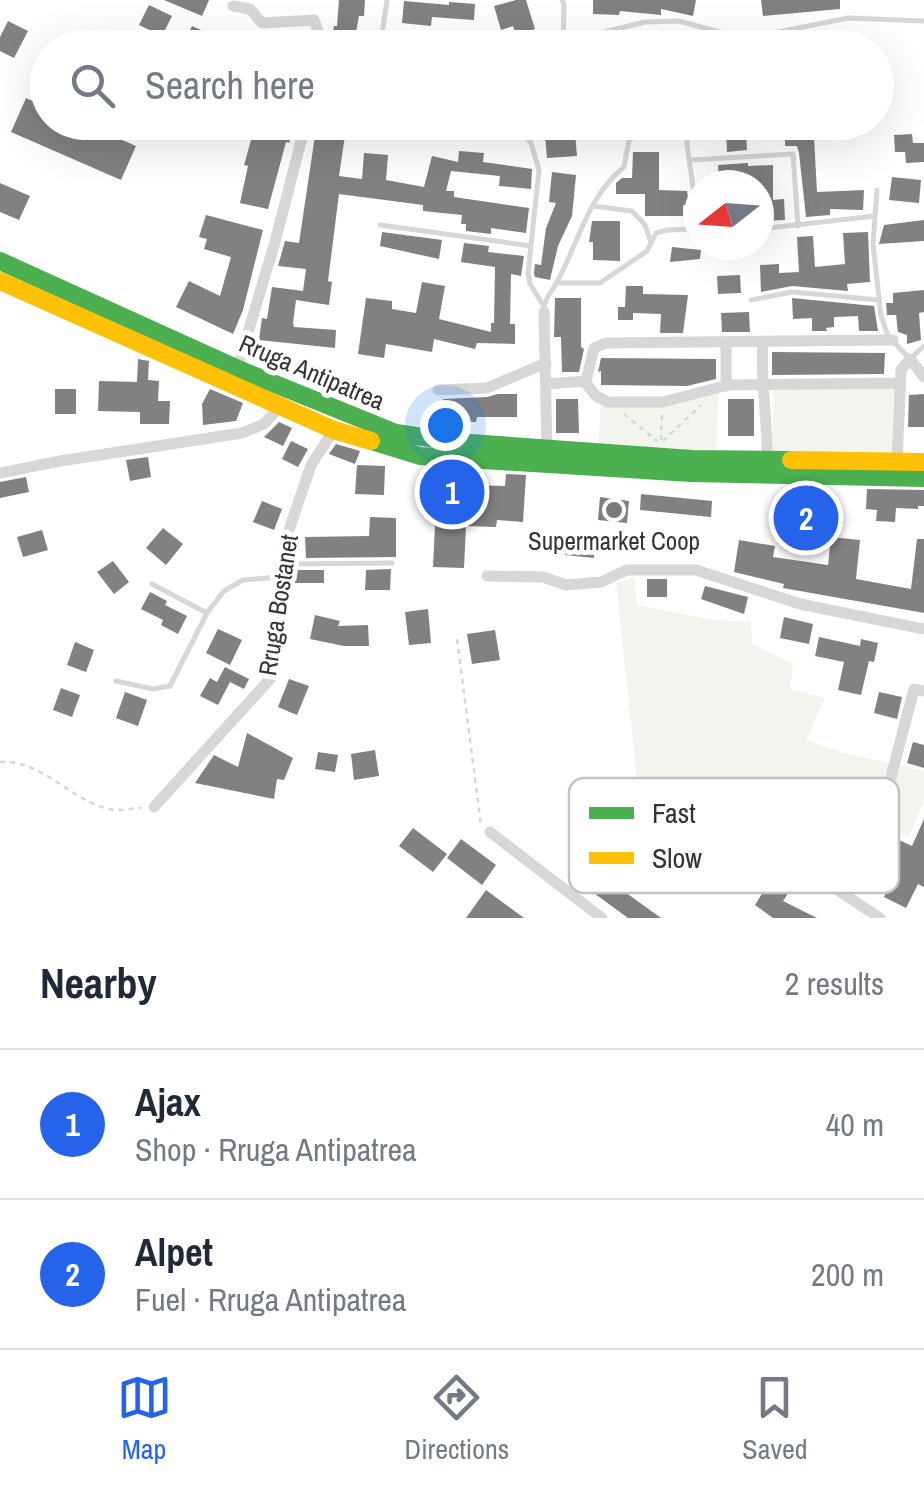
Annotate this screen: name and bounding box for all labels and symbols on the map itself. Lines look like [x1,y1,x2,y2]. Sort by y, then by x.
north arrow [684,170,774,260]
street label: Rruga Antipatrea [234,326,391,418]
your location [420,400,471,451]
pin: 1 [420,454,484,530]
pin: 2 [774,480,838,556]
marker: Supermarket Coop [603,499,625,521]
place label: Supermarket Coop [528,524,700,558]
street label: Rruga Bostanet [250,532,306,678]
legend [569,778,899,893]
text: Fast [652,794,696,832]
text: Slow [652,839,702,877]

